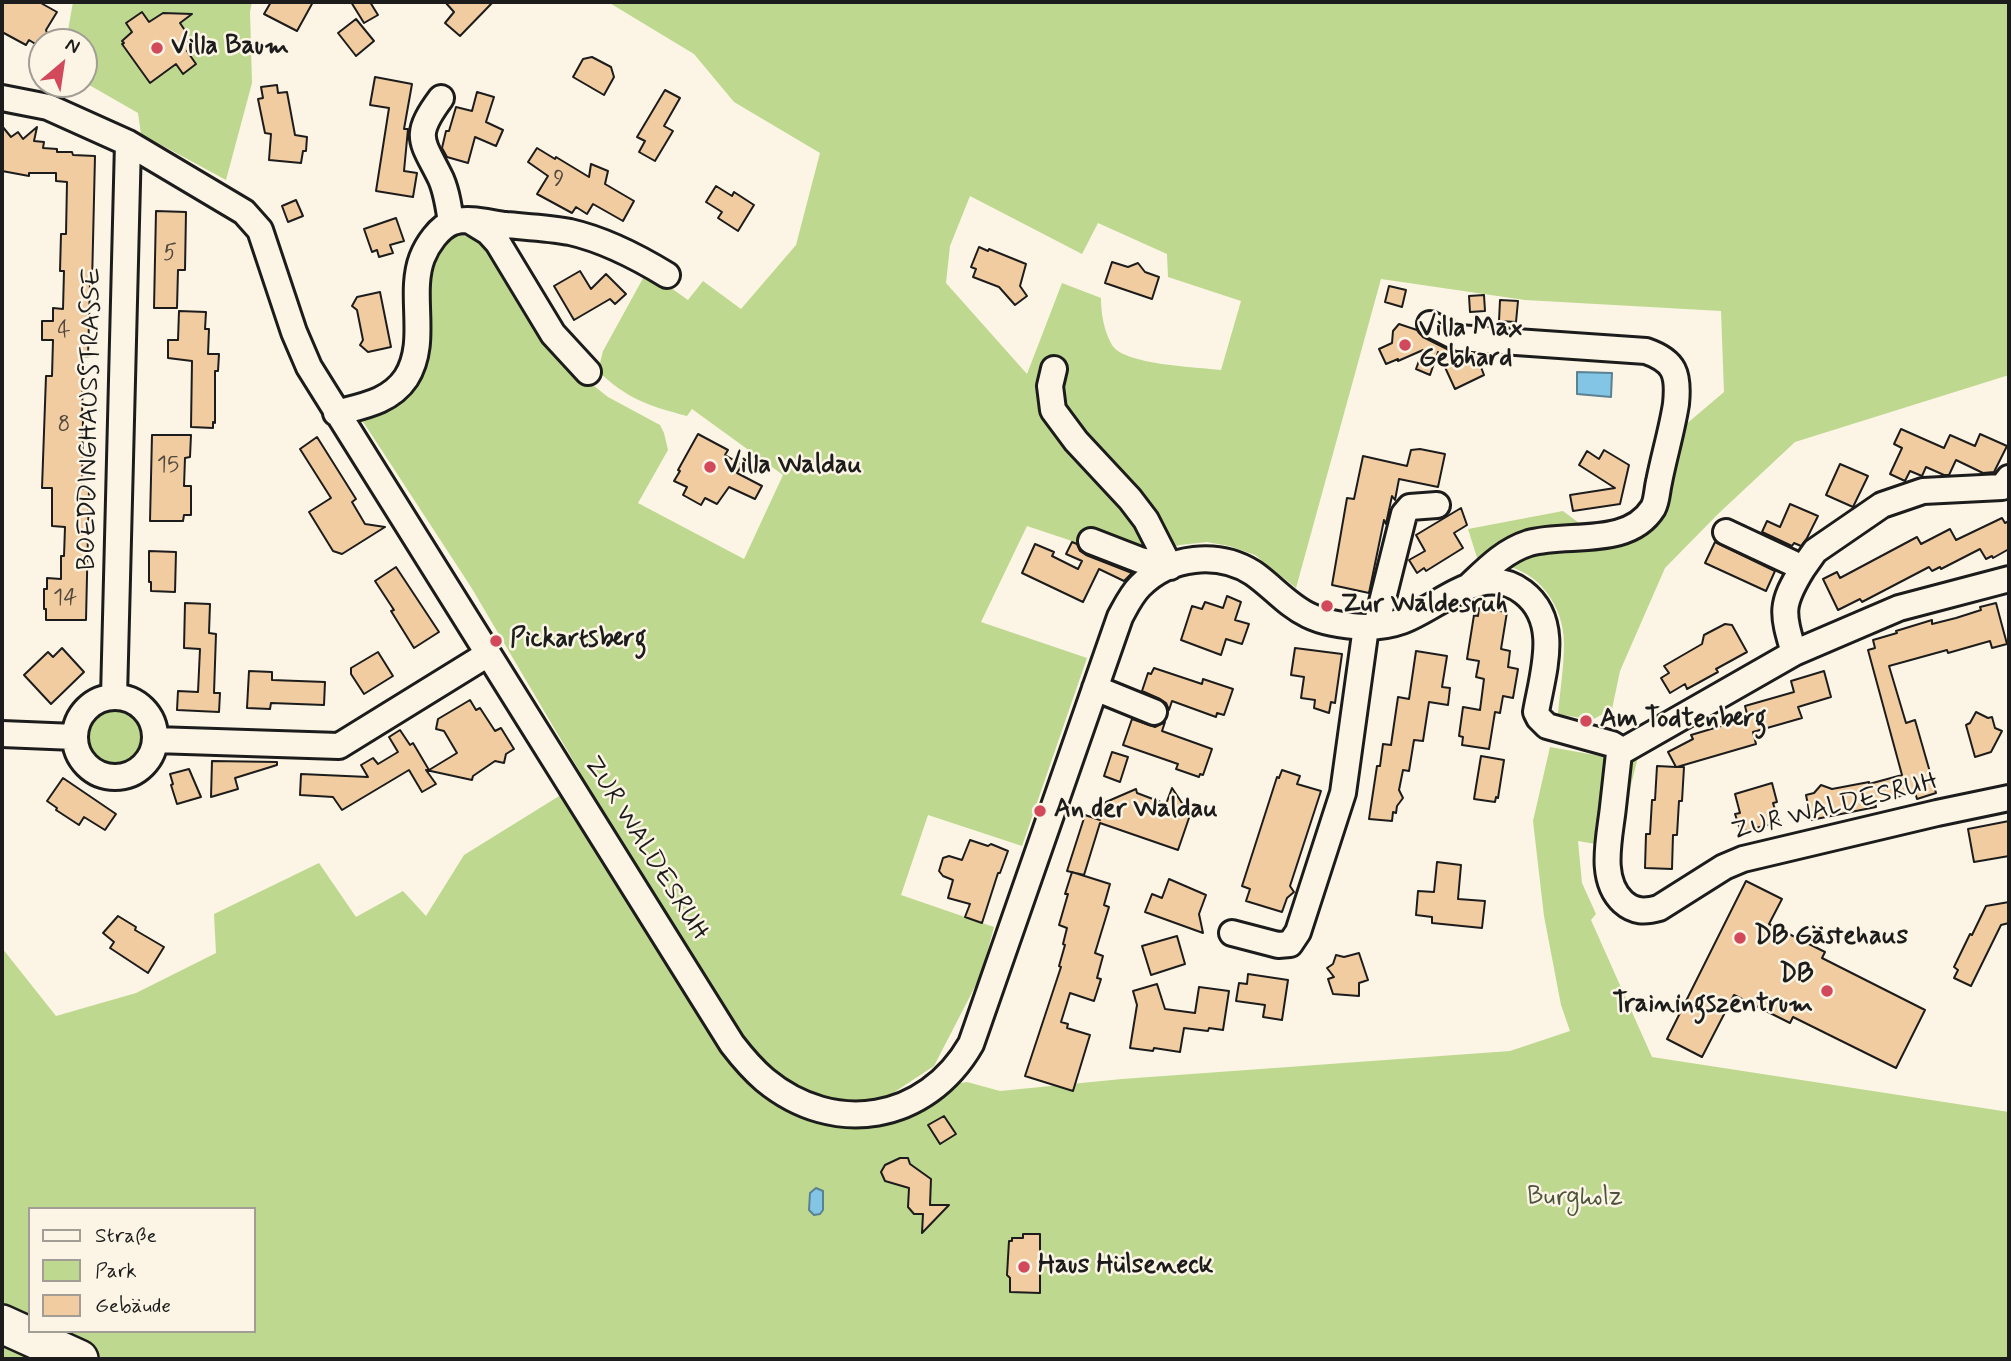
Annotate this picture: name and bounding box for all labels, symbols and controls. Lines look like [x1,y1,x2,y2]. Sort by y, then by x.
north arrow [28,28,98,98]
text: N [61,32,84,60]
place label: Villa Baum [171,32,289,64]
marker: Villa Baum [149,40,165,56]
house number: 9 [553,166,565,194]
house number: 5 [163,240,177,268]
street label: BOEDDINGHAUSSTRASSE [73,267,109,571]
place label: Villa Max Gebhard [1419,314,1522,376]
house number: 4 [57,317,71,345]
marker: Villa Max Gebhard [1397,337,1413,353]
house number: 8 [58,412,70,440]
place label: Villa Waldau [724,451,862,483]
house number: 15 [157,452,179,480]
marker: Villa Waldau [702,459,718,475]
house number: 14 [53,585,77,613]
place label: Zur Waldesruh [1341,590,1508,622]
marker: Zur Waldesruh [1319,598,1335,614]
place label: Pickartsberg [510,625,647,657]
marker: Pickartsberg [488,633,504,649]
place label: Am Todtenberg [1600,705,1767,737]
marker: Am Todtenberg [1578,713,1594,729]
street label: ZUR WALDESRUH [576,751,714,947]
street label: ZUR WALDESRUH [1729,767,1941,849]
place label: An der Waldau [1054,795,1217,827]
marker: An der Waldau [1032,803,1048,819]
place label: DB Gästehaus [1754,922,1908,954]
marker: DB Gästehaus [1732,930,1748,946]
place label: DB Trainingszentrum [1612,960,1813,1021]
marker: DB Trainingszentrum [1819,983,1835,999]
park label: Burgholz [1527,1183,1623,1215]
legend [28,1207,256,1333]
text: Straße [95,1222,157,1250]
place label: Haus Hülseneck [1038,1251,1213,1283]
text: Park [95,1257,137,1285]
marker: Haus Hülseneck [1016,1259,1032,1275]
text: Gebäude [95,1292,171,1320]

